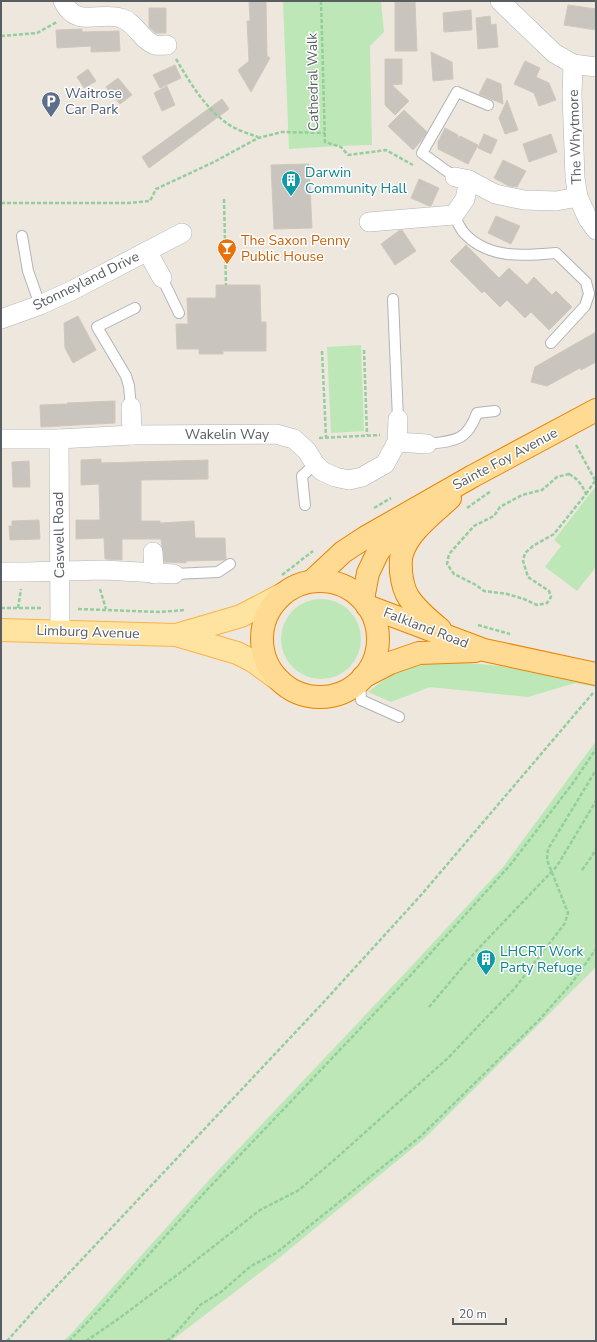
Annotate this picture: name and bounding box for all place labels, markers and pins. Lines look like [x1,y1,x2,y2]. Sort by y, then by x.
place label: Waitrose Car Park [65,84,122,119]
parking icon: Waitrose Car Park [40,90,62,118]
place label: Darwin Community Hall [305,163,408,198]
building icon: Darwin Community Hall [280,169,302,197]
place label: The Saxon Penny Public House [241,231,351,266]
bar icon: The Saxon Penny Public House [216,237,238,265]
place label: LHCRT Work Party Refuge [500,942,584,977]
building icon: LHCRT Work Party Refuge [475,948,497,976]

